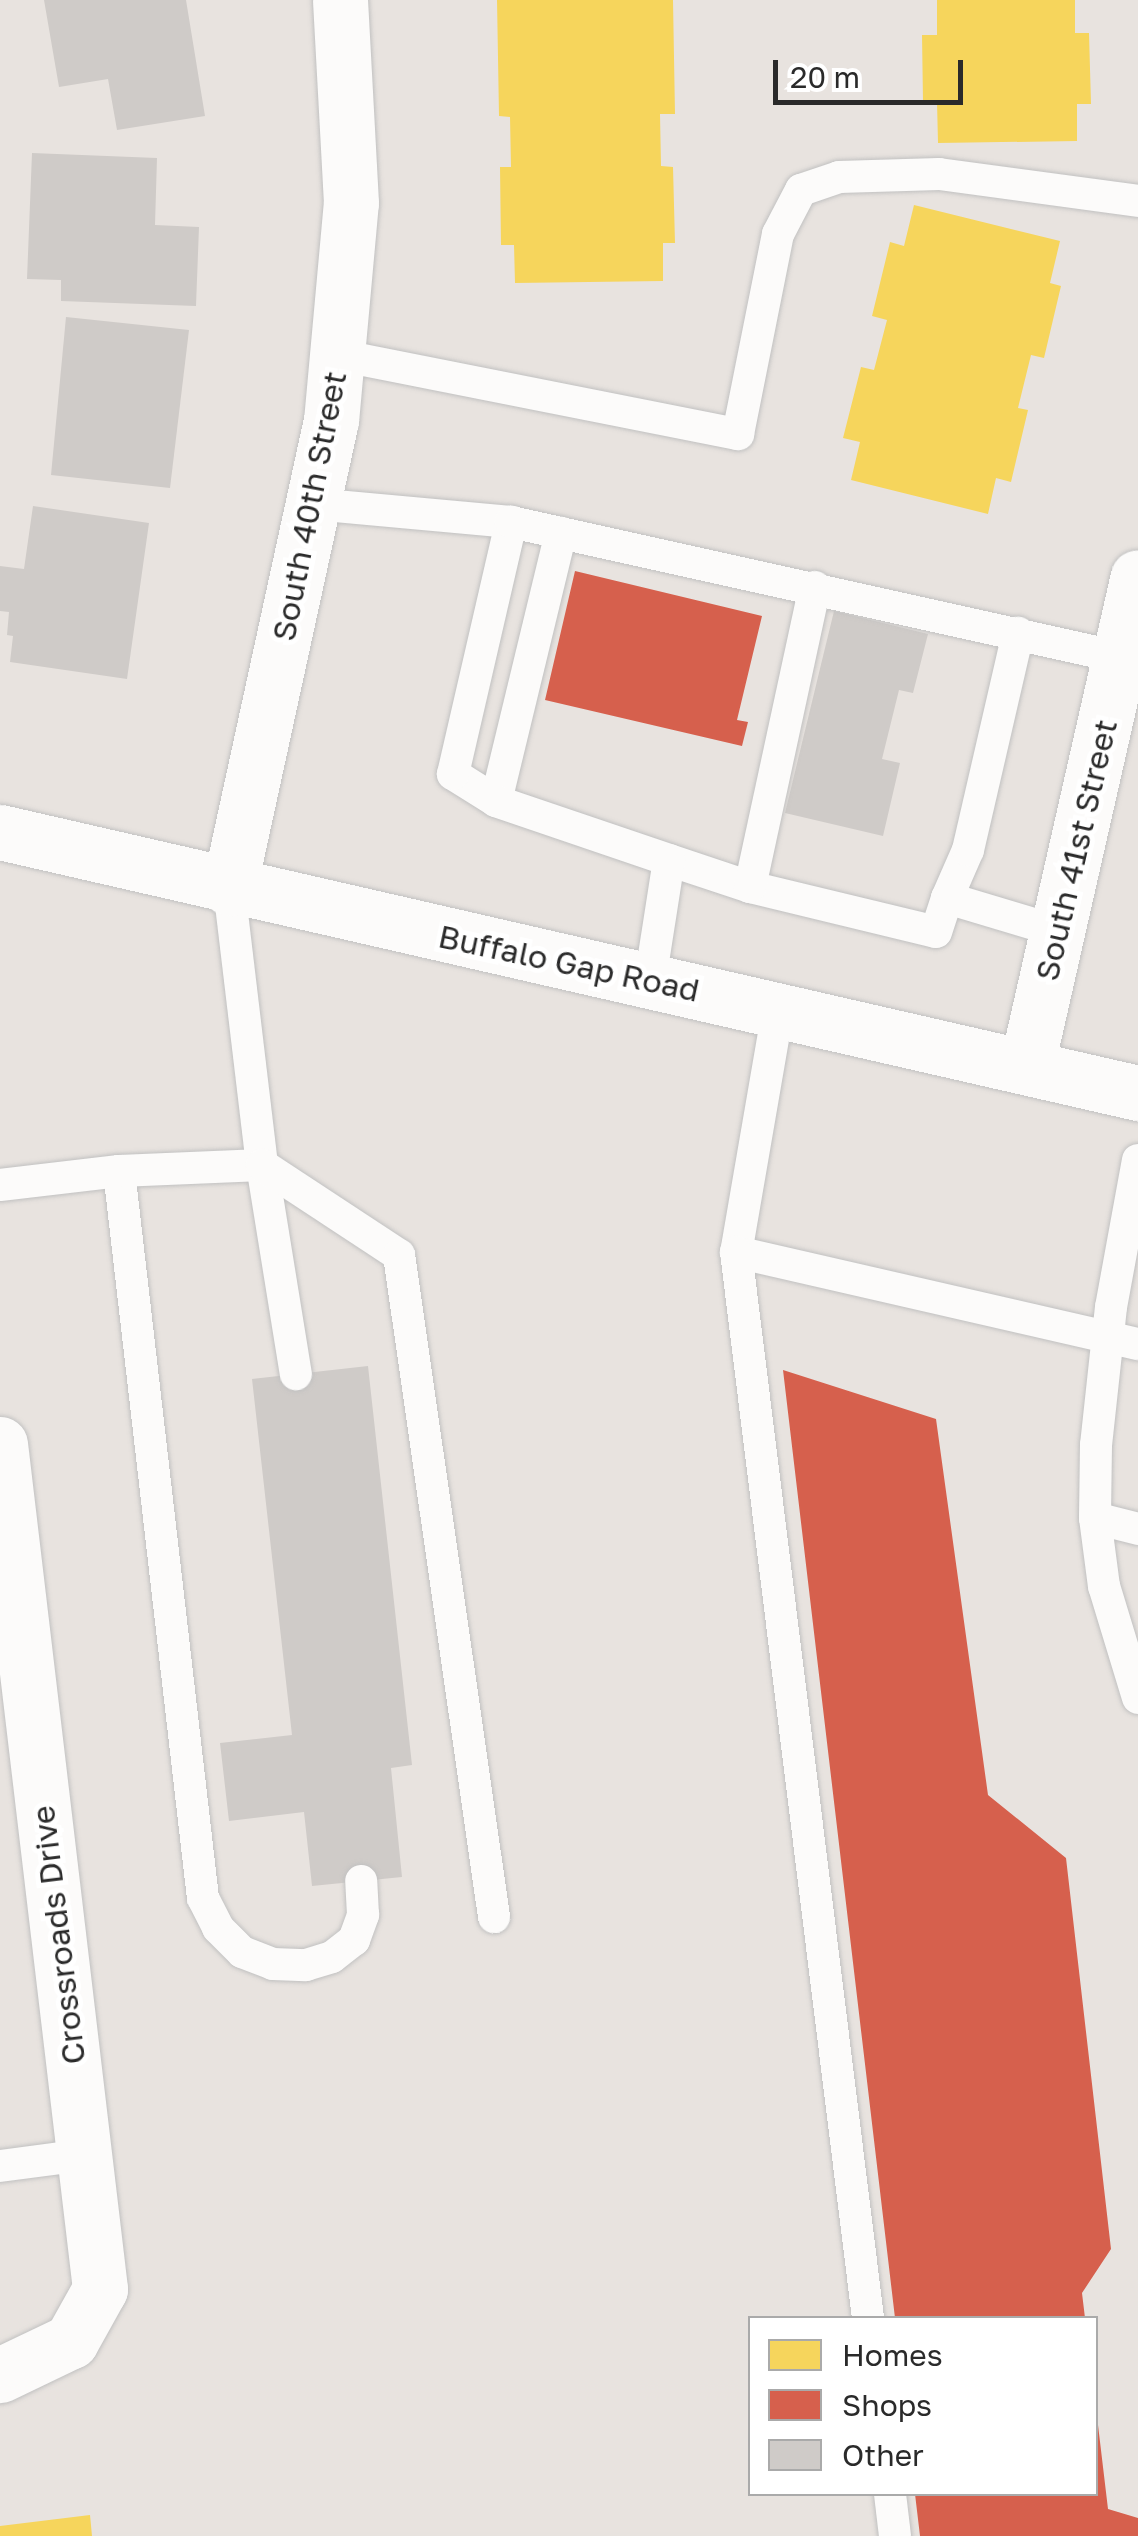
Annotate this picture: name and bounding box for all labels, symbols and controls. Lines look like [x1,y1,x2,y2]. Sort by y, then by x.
scale bar [778,40,968,102]
text: 20 m [790,59,860,95]
street label: South 40th Street [264,368,354,644]
street label: South 41st Street [1027,716,1125,984]
street label: Buffalo Gap Road [435,917,703,1009]
street label: Crossroads Drive [23,1803,93,2067]
legend [748,2316,1098,2496]
text: Homes [842,2337,943,2373]
text: Shops [842,2387,932,2423]
text: Other [842,2437,924,2473]

